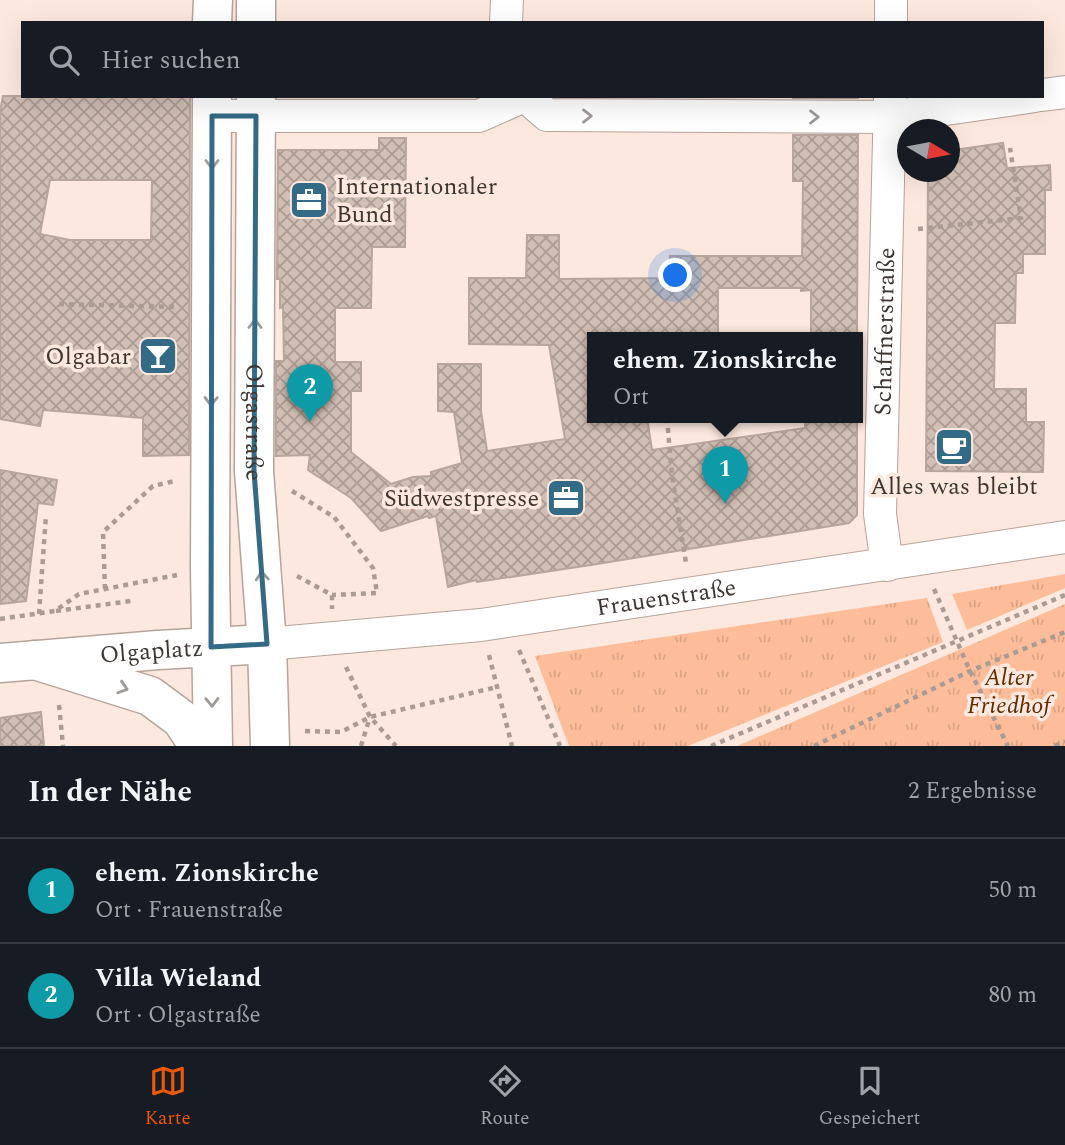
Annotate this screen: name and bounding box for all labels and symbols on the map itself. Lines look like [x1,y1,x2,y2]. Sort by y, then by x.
one-way arrow [582,108,592,124]
one-way arrow [809,109,820,124]
north arrow [897,119,960,182]
one-way arrow [204,160,220,170]
place label: Internationaler Bund [336,169,497,233]
office icon: Internationaler Bund [288,179,330,221]
street label: Schaffnerstraße [865,247,905,416]
your location [658,258,692,292]
one-way arrow [247,318,263,329]
bar icon: Olgabar [137,335,179,377]
place label: Olgabar [45,339,131,375]
street label: Olgastraße [235,363,272,482]
pin: 2 [287,364,333,422]
one-way arrow [203,396,219,406]
cafe icon: Alles was bleibt [933,426,975,468]
pin: 1 [702,446,748,504]
place label: Alles was bleibt [870,469,1038,505]
office icon: Südwestpresse [545,477,587,519]
place label: Südwestpresse [384,481,539,517]
one-way arrow [255,570,270,581]
street label: Frauenstraße [594,570,739,626]
street label: Olgaplatz [98,631,204,674]
park label: Alter Friedhof [967,660,1055,724]
one-way arrow [117,679,129,694]
one-way arrow [204,697,220,707]

